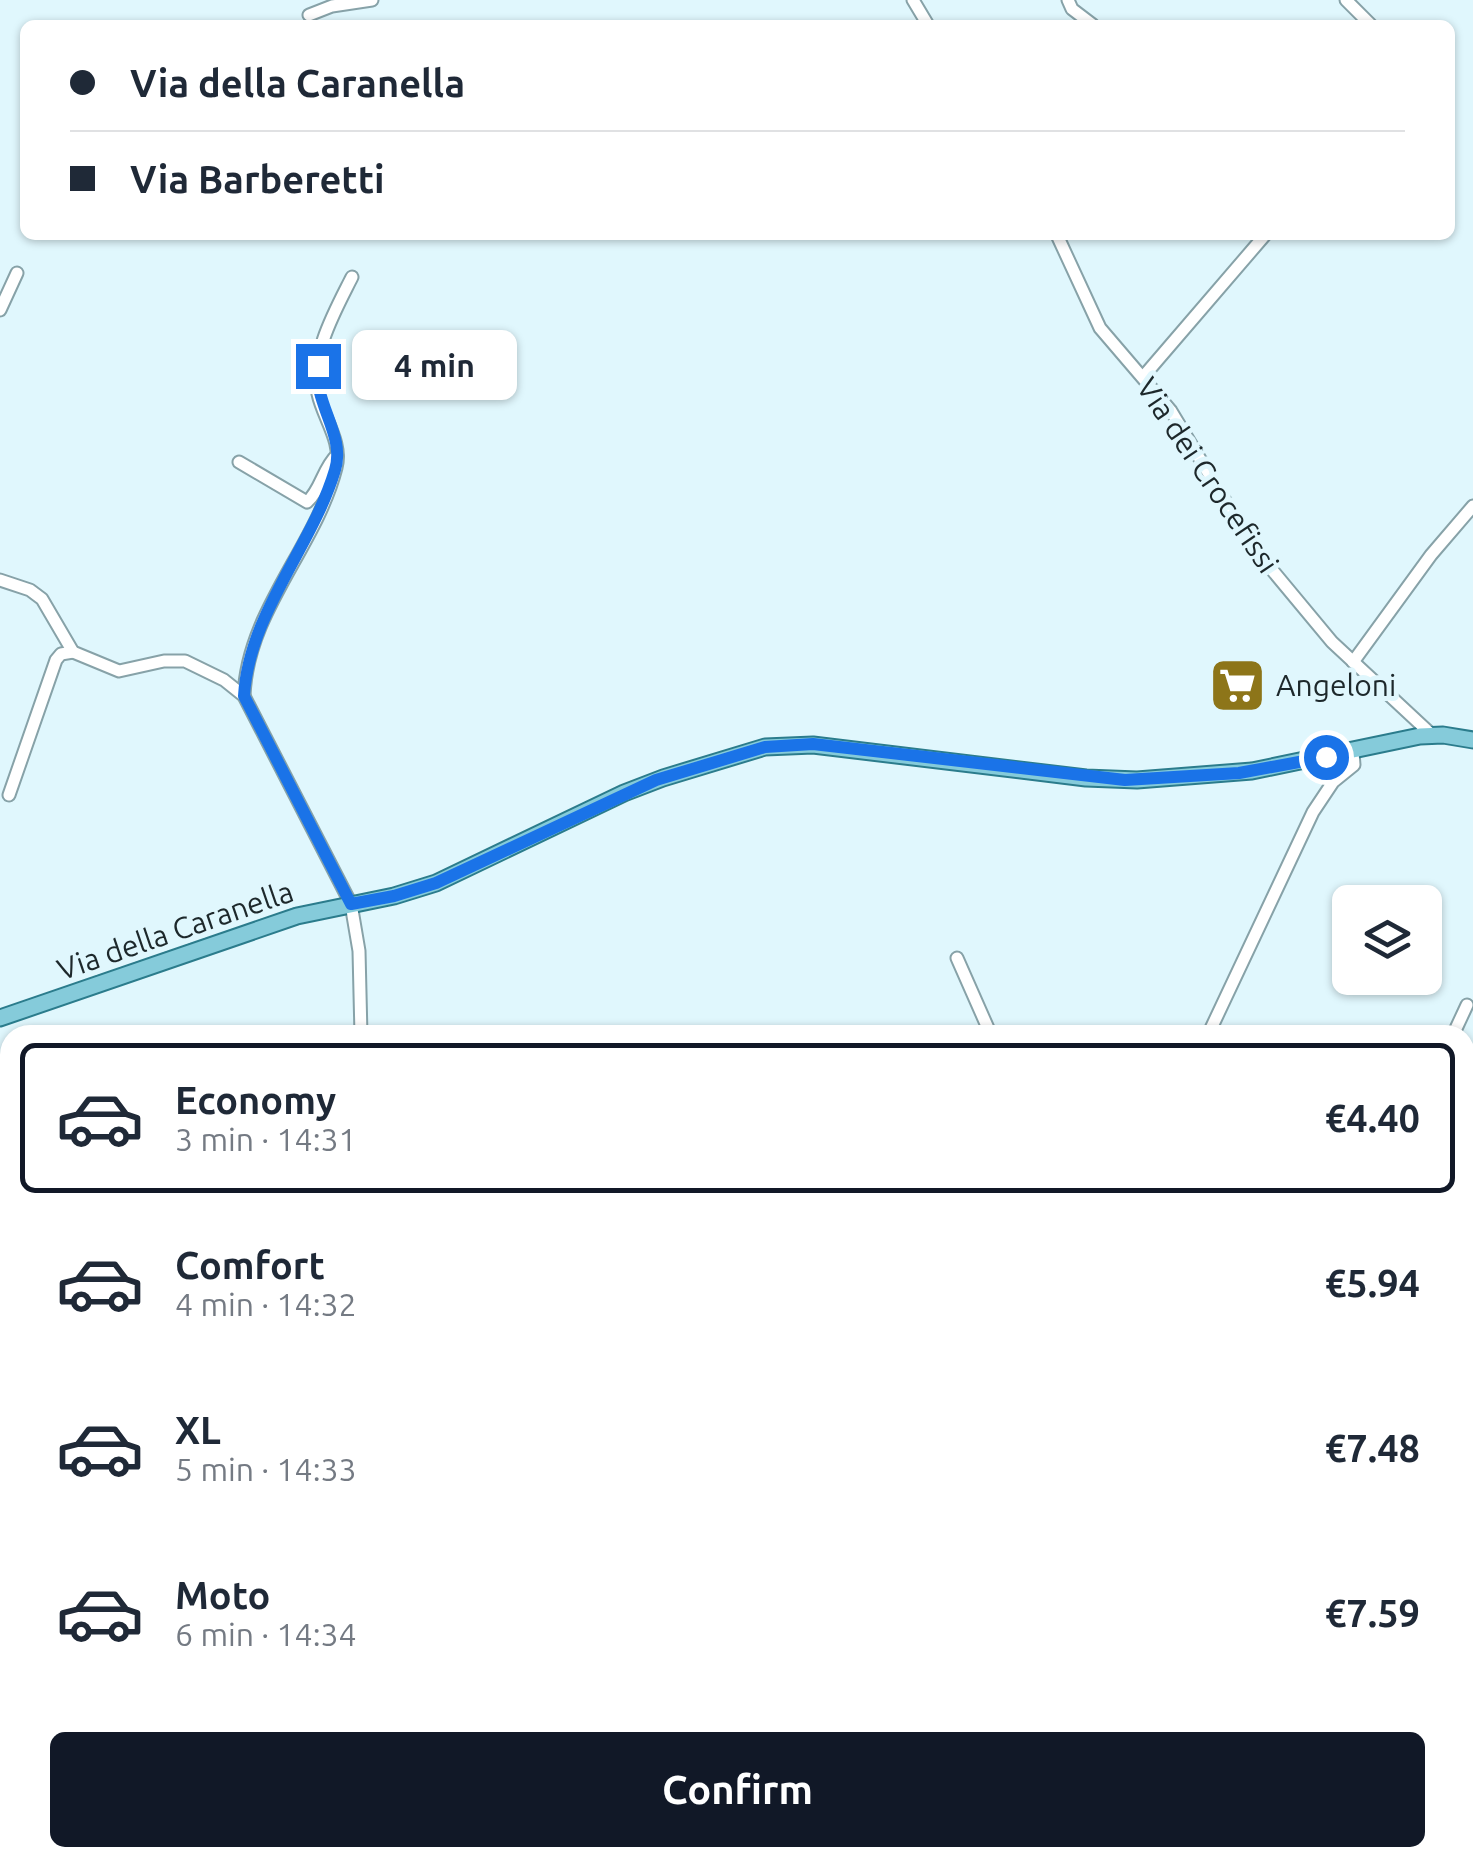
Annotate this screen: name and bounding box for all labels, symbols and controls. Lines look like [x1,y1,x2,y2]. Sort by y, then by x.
text: Via della Caranella [130,62,465,104]
text: Via Barberetti [130,158,385,200]
callout: 4 min [353,331,518,401]
route end [296,344,341,389]
text: 4 min [394,347,475,383]
street label: Via dei Crocefissi [1130,371,1286,579]
supermarket icon: Angeloni [1207,655,1267,715]
place label: Angeloni [1276,668,1396,702]
route start [1304,735,1349,780]
street label: Via della Caranella [53,874,297,986]
map controls [1332,885,1442,995]
button: layers [1332,885,1442,995]
icon: car [55,1073,145,1163]
text: Economy [175,1079,336,1121]
text: €4.40 [1325,1097,1420,1139]
text: 3 min · 14:31 [175,1121,357,1157]
icon: car [55,1238,145,1328]
text: Comfort [175,1244,325,1286]
text: €5.94 [1325,1262,1420,1304]
text: 4 min · 14:32 [175,1286,357,1322]
icon: car [55,1403,145,1493]
text: XL [175,1409,221,1451]
text: €7.48 [1325,1427,1420,1469]
text: 5 min · 14:33 [175,1451,357,1487]
icon: car [55,1568,145,1658]
text: Moto [175,1574,270,1616]
text: €7.59 [1325,1592,1420,1634]
text: 6 min · 14:34 [175,1616,357,1652]
button: Confirm [50,1732,1425,1847]

